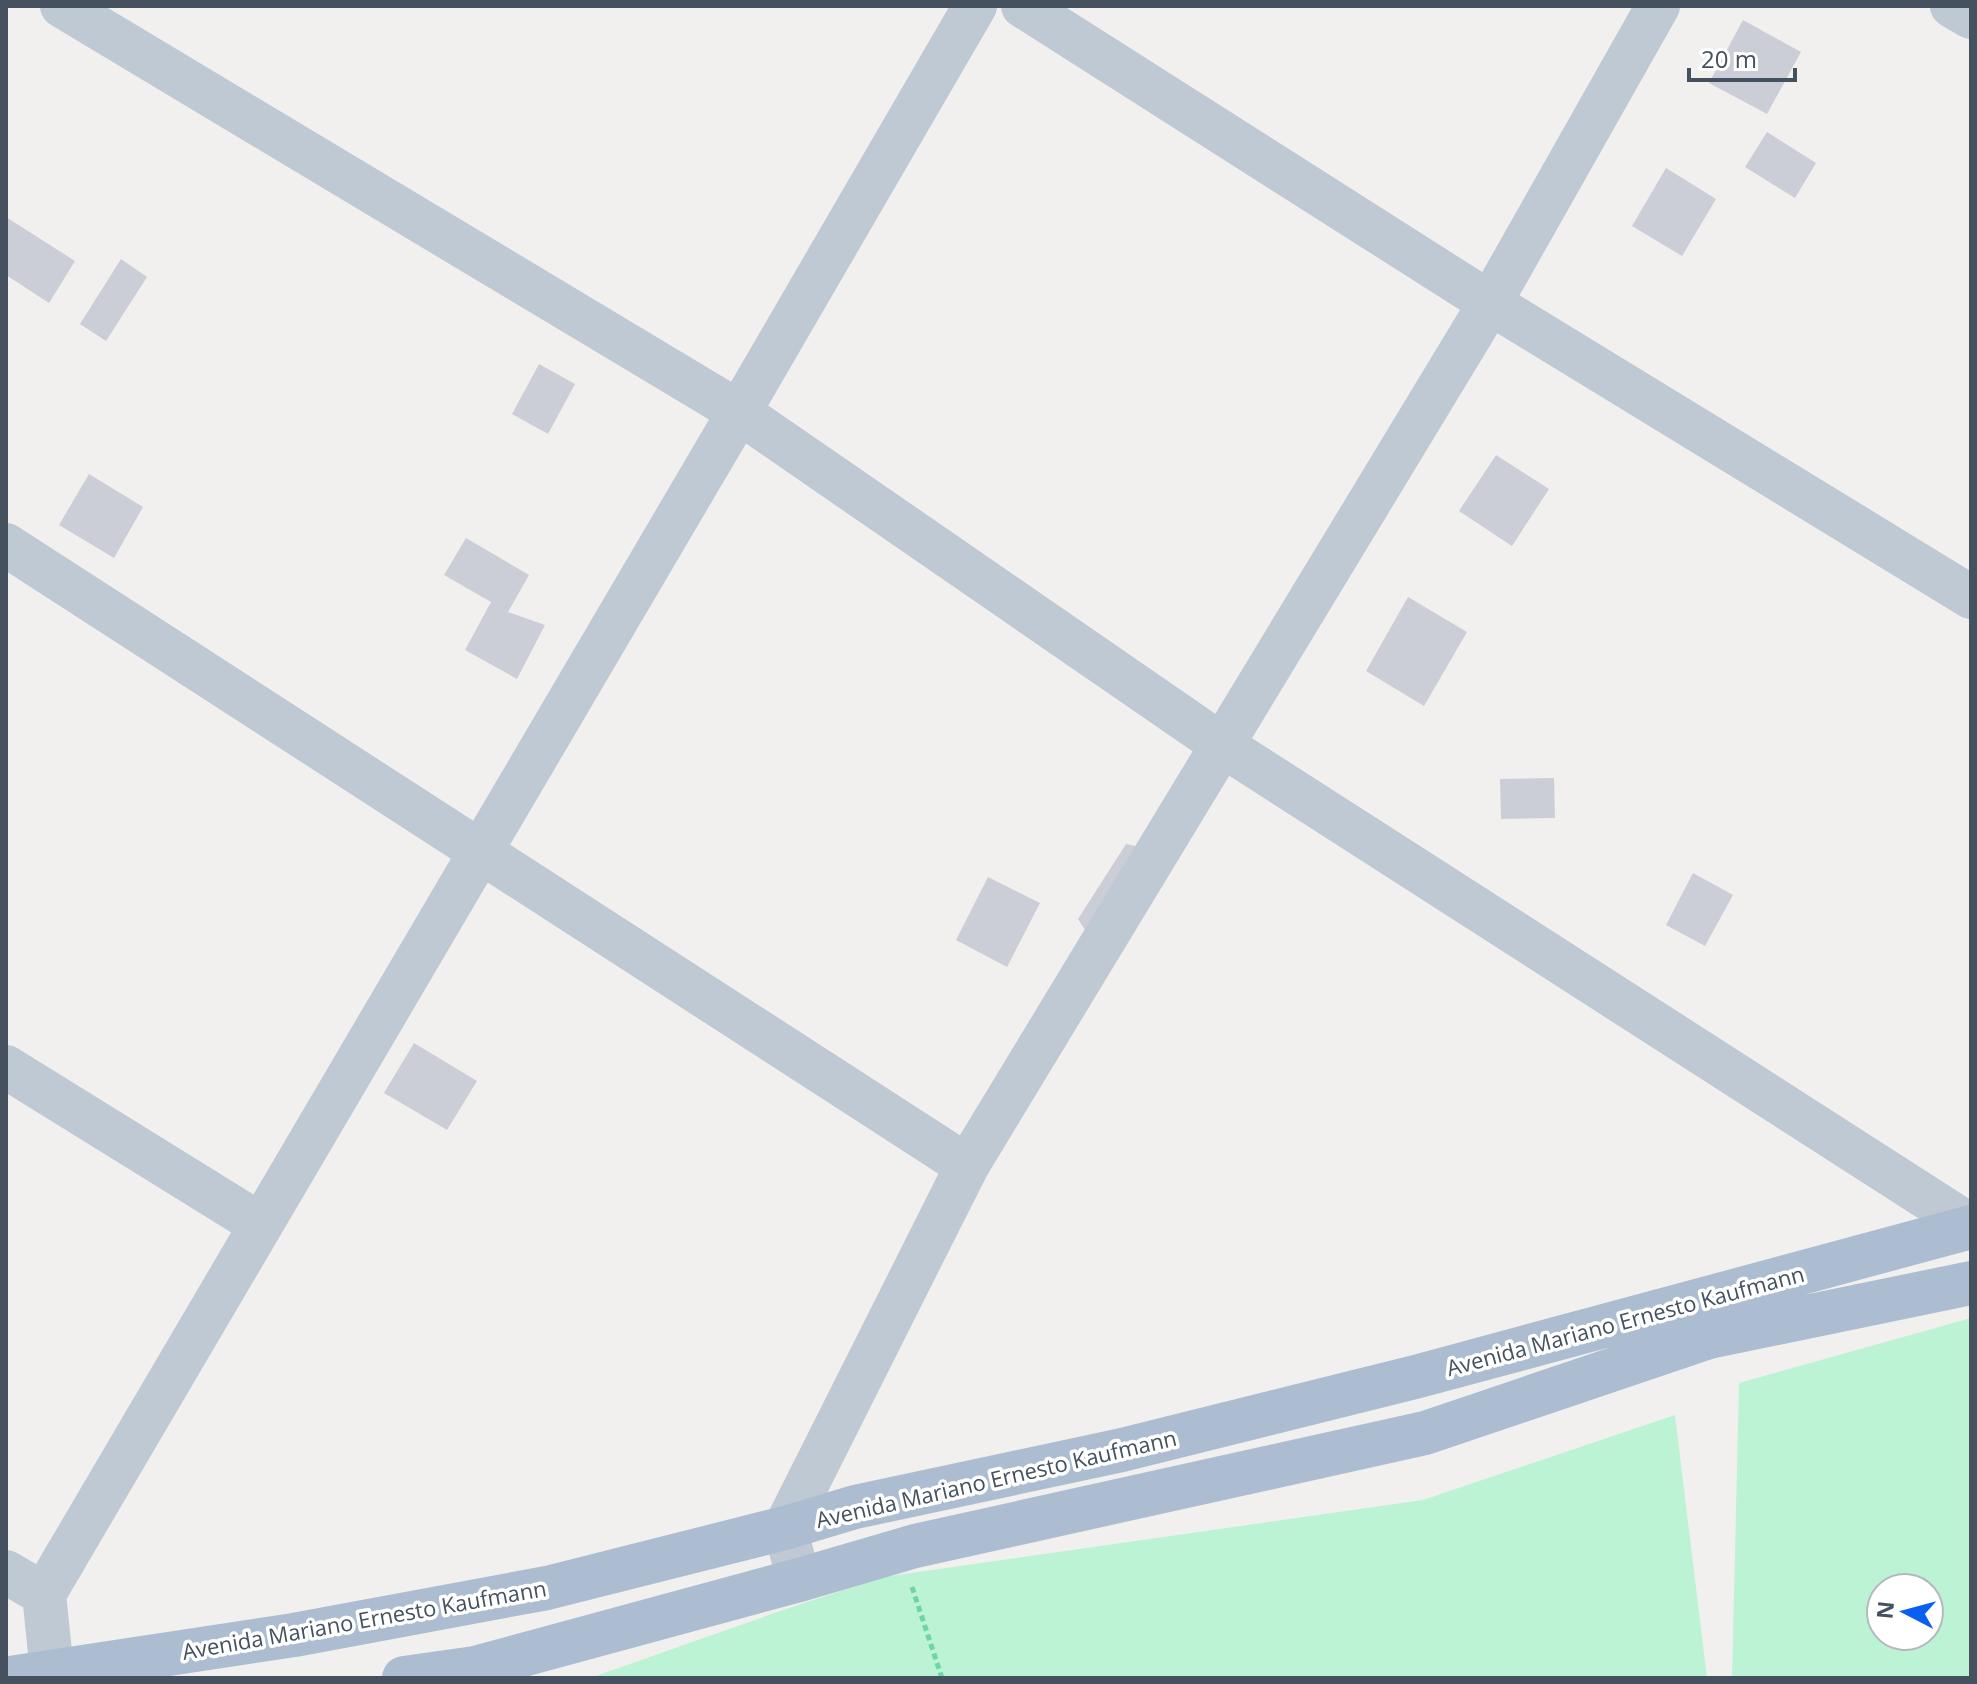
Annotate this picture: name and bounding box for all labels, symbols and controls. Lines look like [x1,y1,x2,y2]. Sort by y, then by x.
scale bar [1689,32,1795,82]
text: 20 m [1701,42,1757,75]
street label: Avenida Mariano Ernesto Kaufmann [1443,1258,1807,1382]
street label: Avenida Mariano Ernesto Kaufmann [813,1422,1179,1534]
street label: Avenida Mariano Ernesto Kaufmann [179,1572,549,1666]
north arrow [1865,1572,1945,1652]
text: N [1868,1599,1900,1620]

